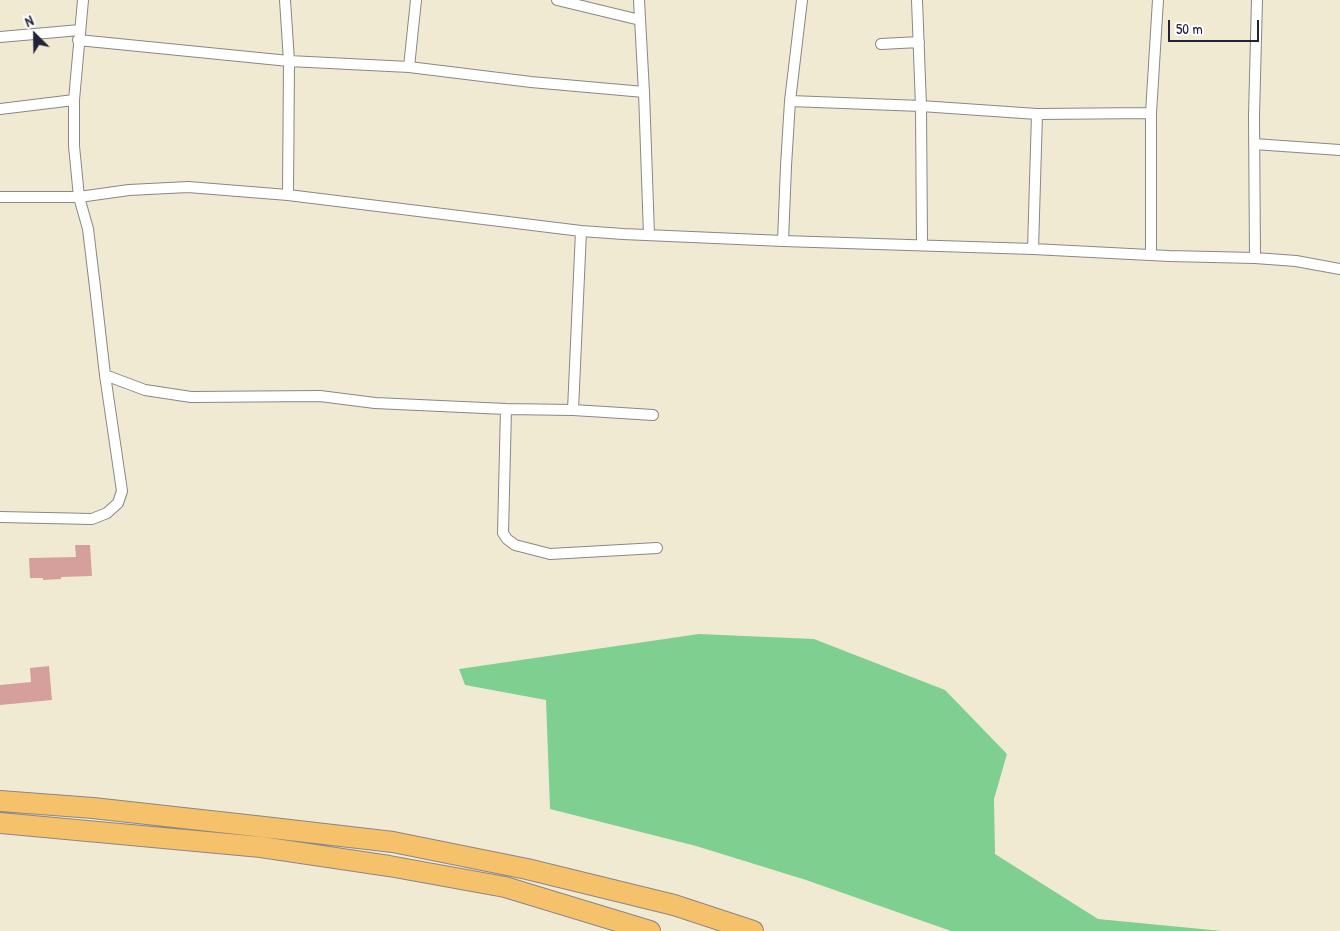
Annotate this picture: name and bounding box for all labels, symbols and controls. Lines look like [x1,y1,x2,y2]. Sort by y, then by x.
north arrow [10,10,60,60]
scale bar [1170,10,1261,42]
text: N [22,11,36,31]
text: 50 m [1176,18,1203,39]

